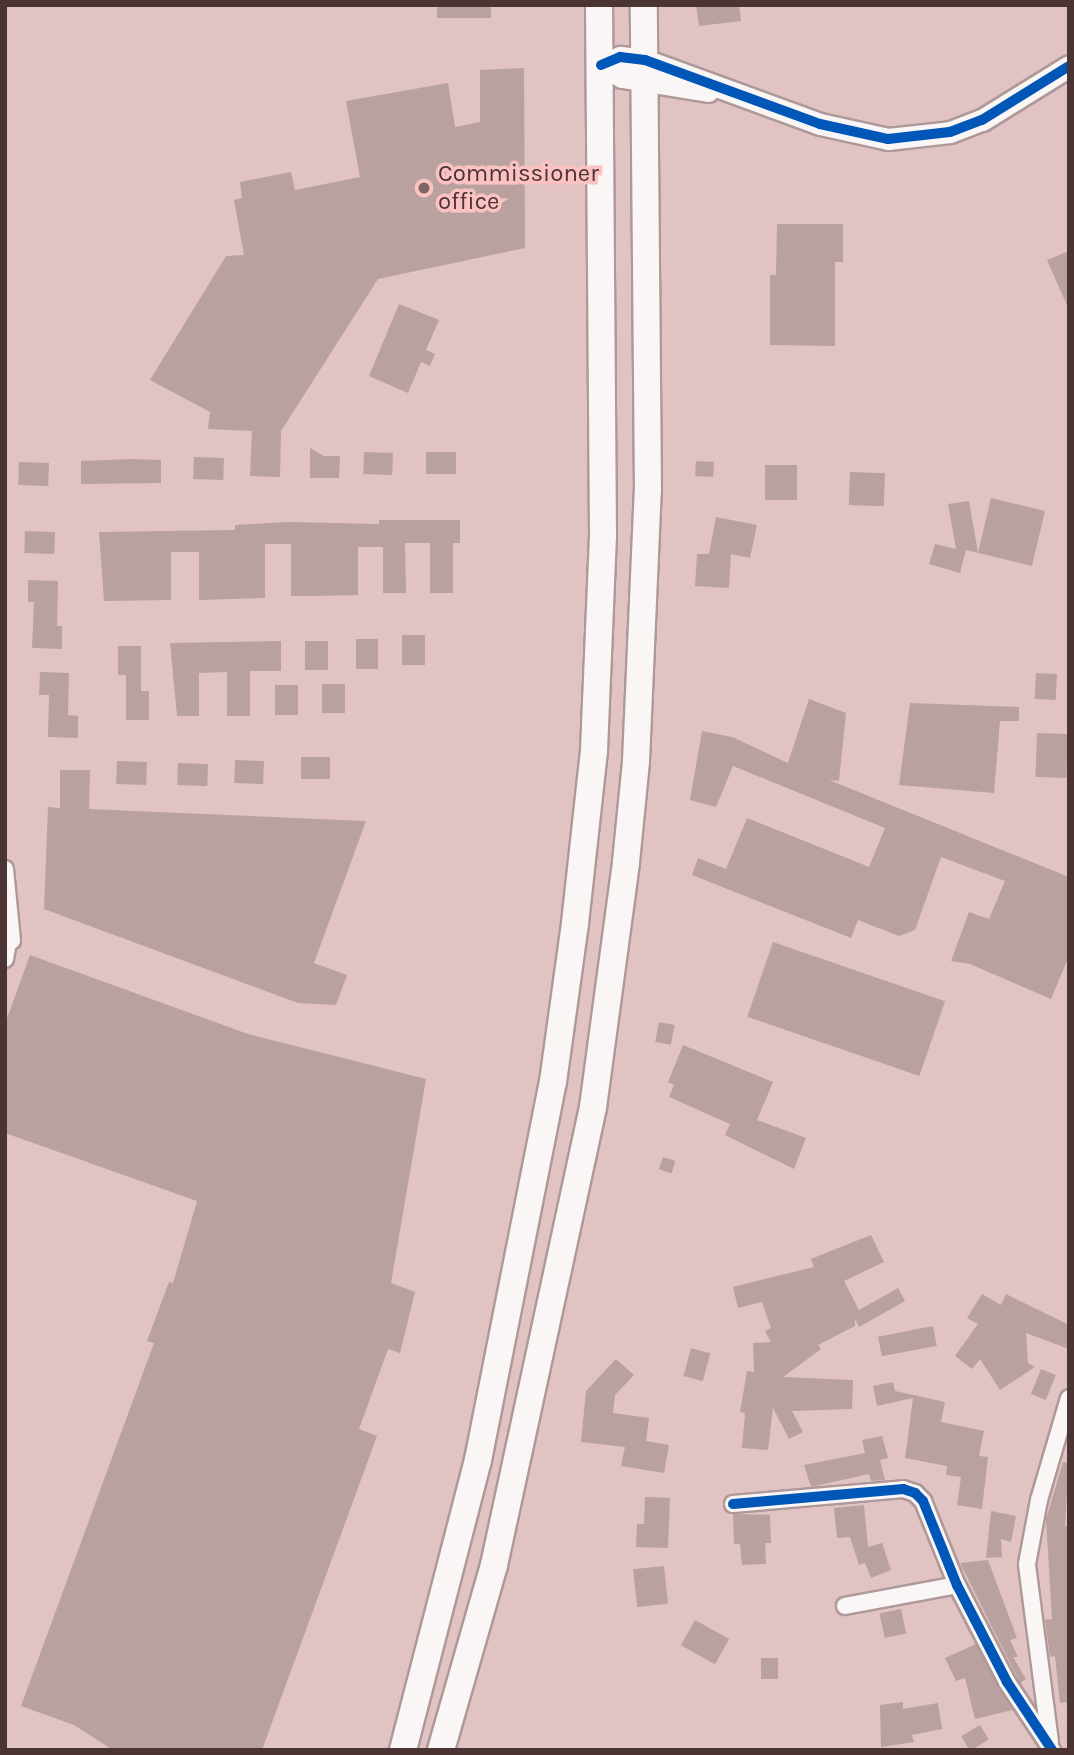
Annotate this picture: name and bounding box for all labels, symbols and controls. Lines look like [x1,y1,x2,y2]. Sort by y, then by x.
place label: Commissioner office [438,160,599,216]
marker: Commissioner office [416,180,432,196]

